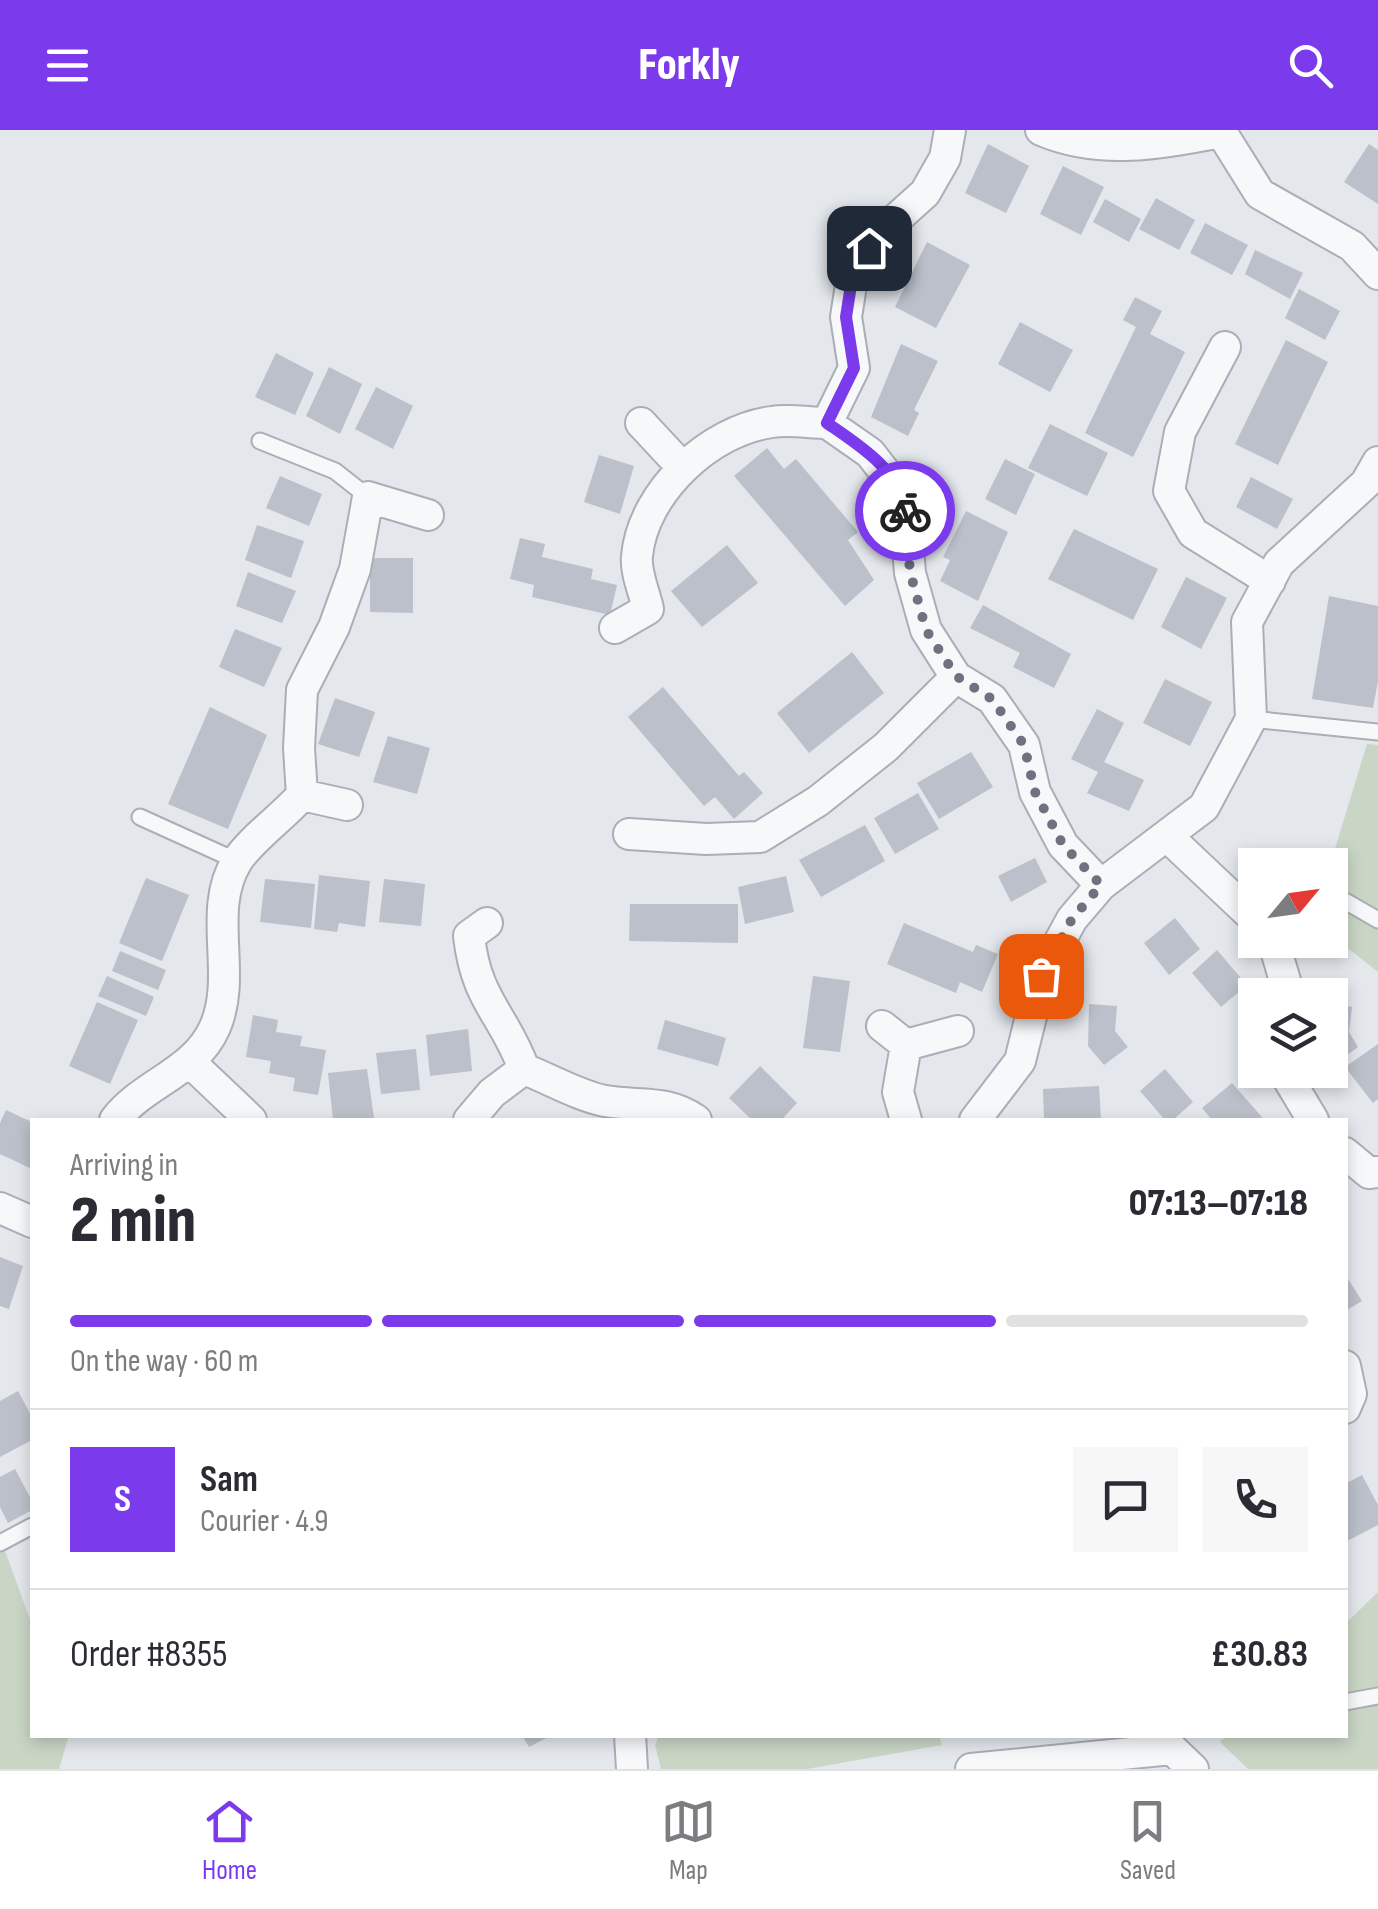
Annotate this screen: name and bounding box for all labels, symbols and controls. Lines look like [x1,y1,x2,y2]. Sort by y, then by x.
icon: menu [40,38,95,93]
text: Forkly [638,38,740,93]
icon: search [1283,38,1338,93]
pin [827,206,912,291]
icon: home [842,221,897,276]
courier [855,461,955,561]
icon: bike [878,484,933,539]
north arrow [1238,848,1348,958]
map controls [1238,848,1348,1088]
pin [999,934,1084,1019]
icon: bag [1014,949,1069,1004]
button: layers [1238,978,1348,1088]
text: Arriving in [70,1146,178,1185]
text: 07:13–07:18 [1129,1181,1308,1226]
text: 2 min [70,1183,196,1261]
text: On the way · 60 m [70,1342,258,1381]
button: chat [1073,1447,1178,1552]
button: phone [1203,1447,1308,1552]
text: Sam [200,1457,258,1502]
text: S [114,1477,131,1522]
text: Courier · 4.9 [200,1502,328,1541]
text: Order #8355 [70,1632,227,1677]
text: £30.83 [1211,1632,1308,1677]
tab: Home [202,1794,257,1887]
tab: Map [661,1794,716,1887]
tab: Saved [1120,1794,1176,1887]

